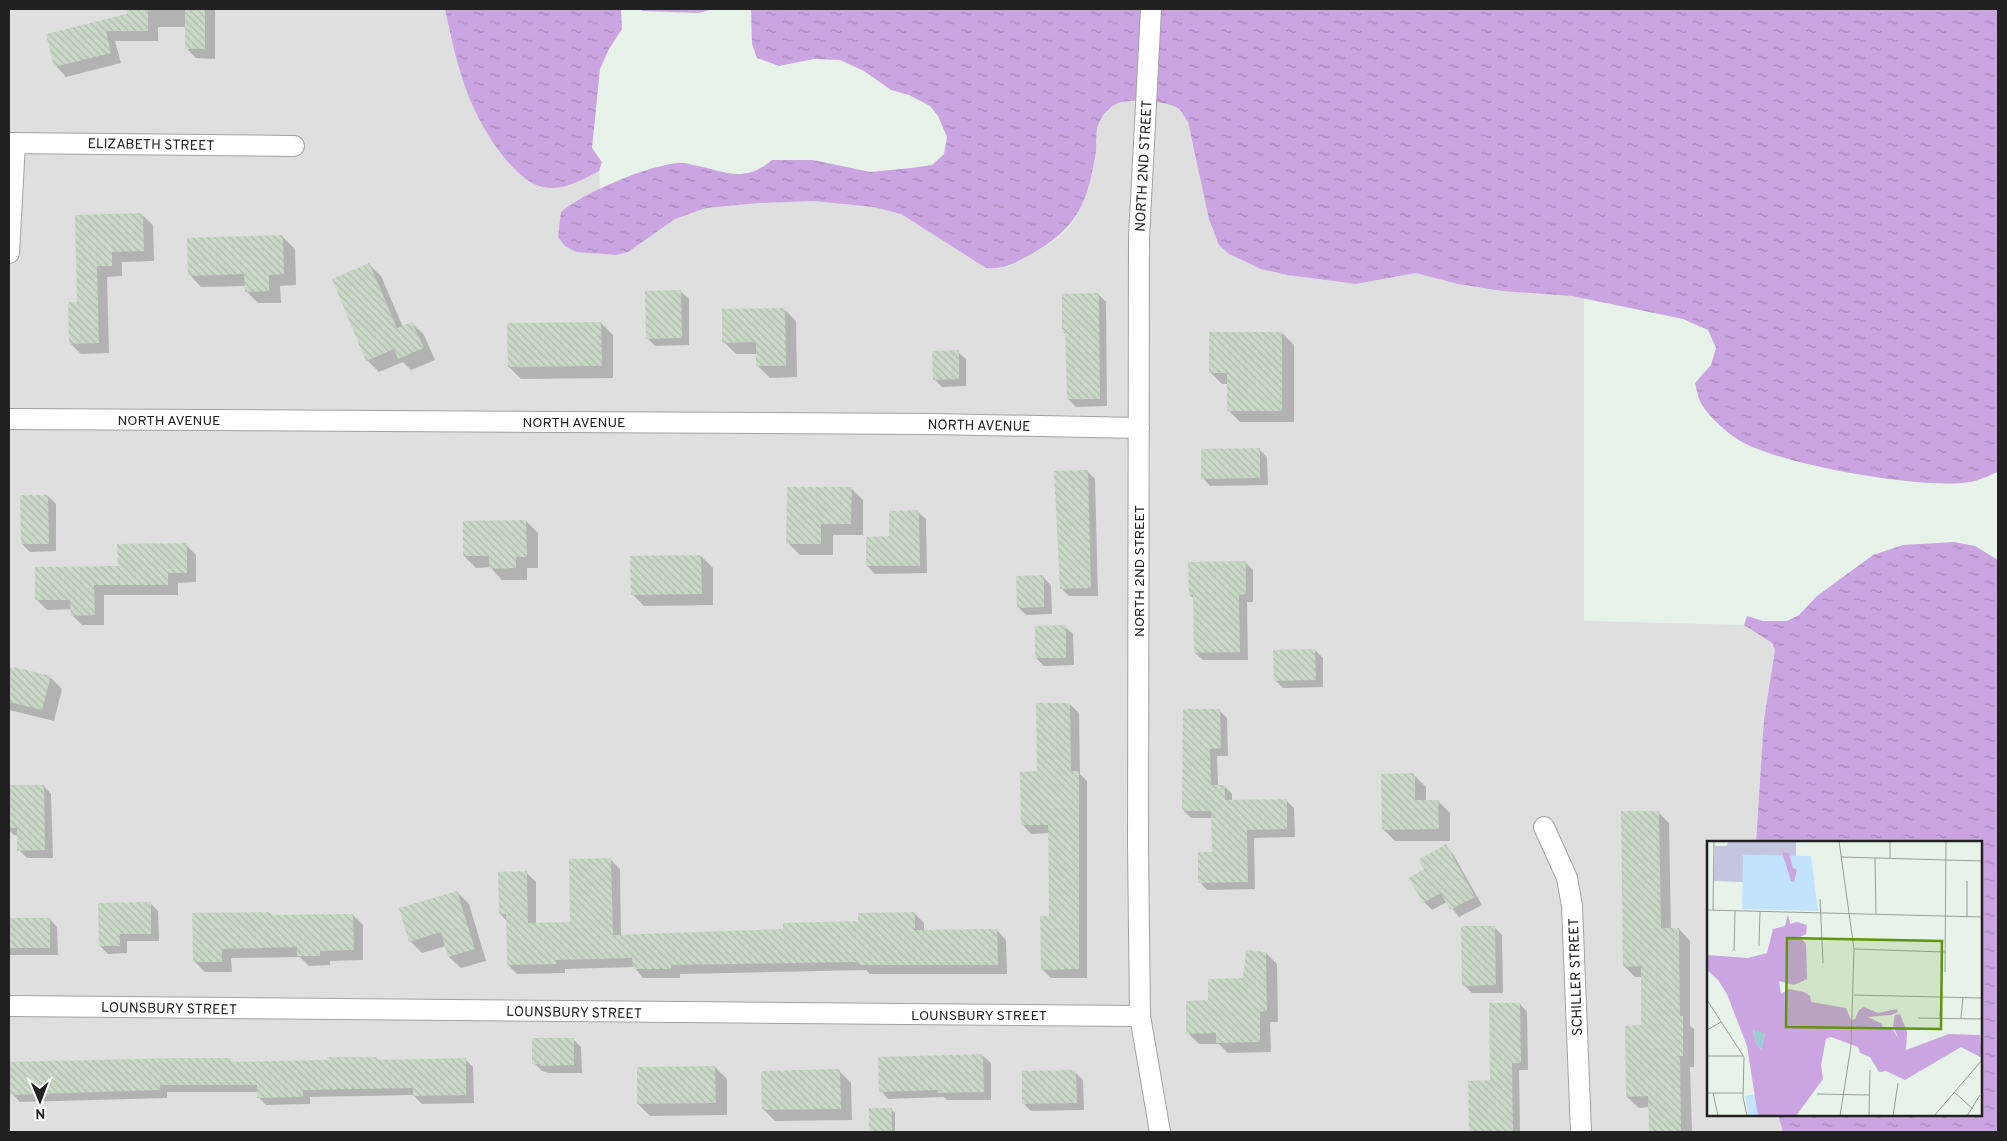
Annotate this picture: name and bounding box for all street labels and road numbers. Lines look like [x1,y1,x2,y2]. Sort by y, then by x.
street label: NORTH 2ND STREET [1133,100,1156,232]
street label: ELIZABETH STREET [87,136,215,155]
street label: NORTH AVENUE [117,413,221,430]
street label: NORTH AVENUE [522,415,626,432]
street label: NORTH AVENUE [927,417,1031,436]
street label: NORTH 2ND STREET [1132,505,1149,637]
street label: SCHILLER STREET [1566,918,1587,1036]
street label: LOUNSBURY STREET [101,1000,237,1019]
street label: LOUNSBURY STREET [506,1004,642,1023]
street label: LOUNSBURY STREET [911,1008,1047,1025]

